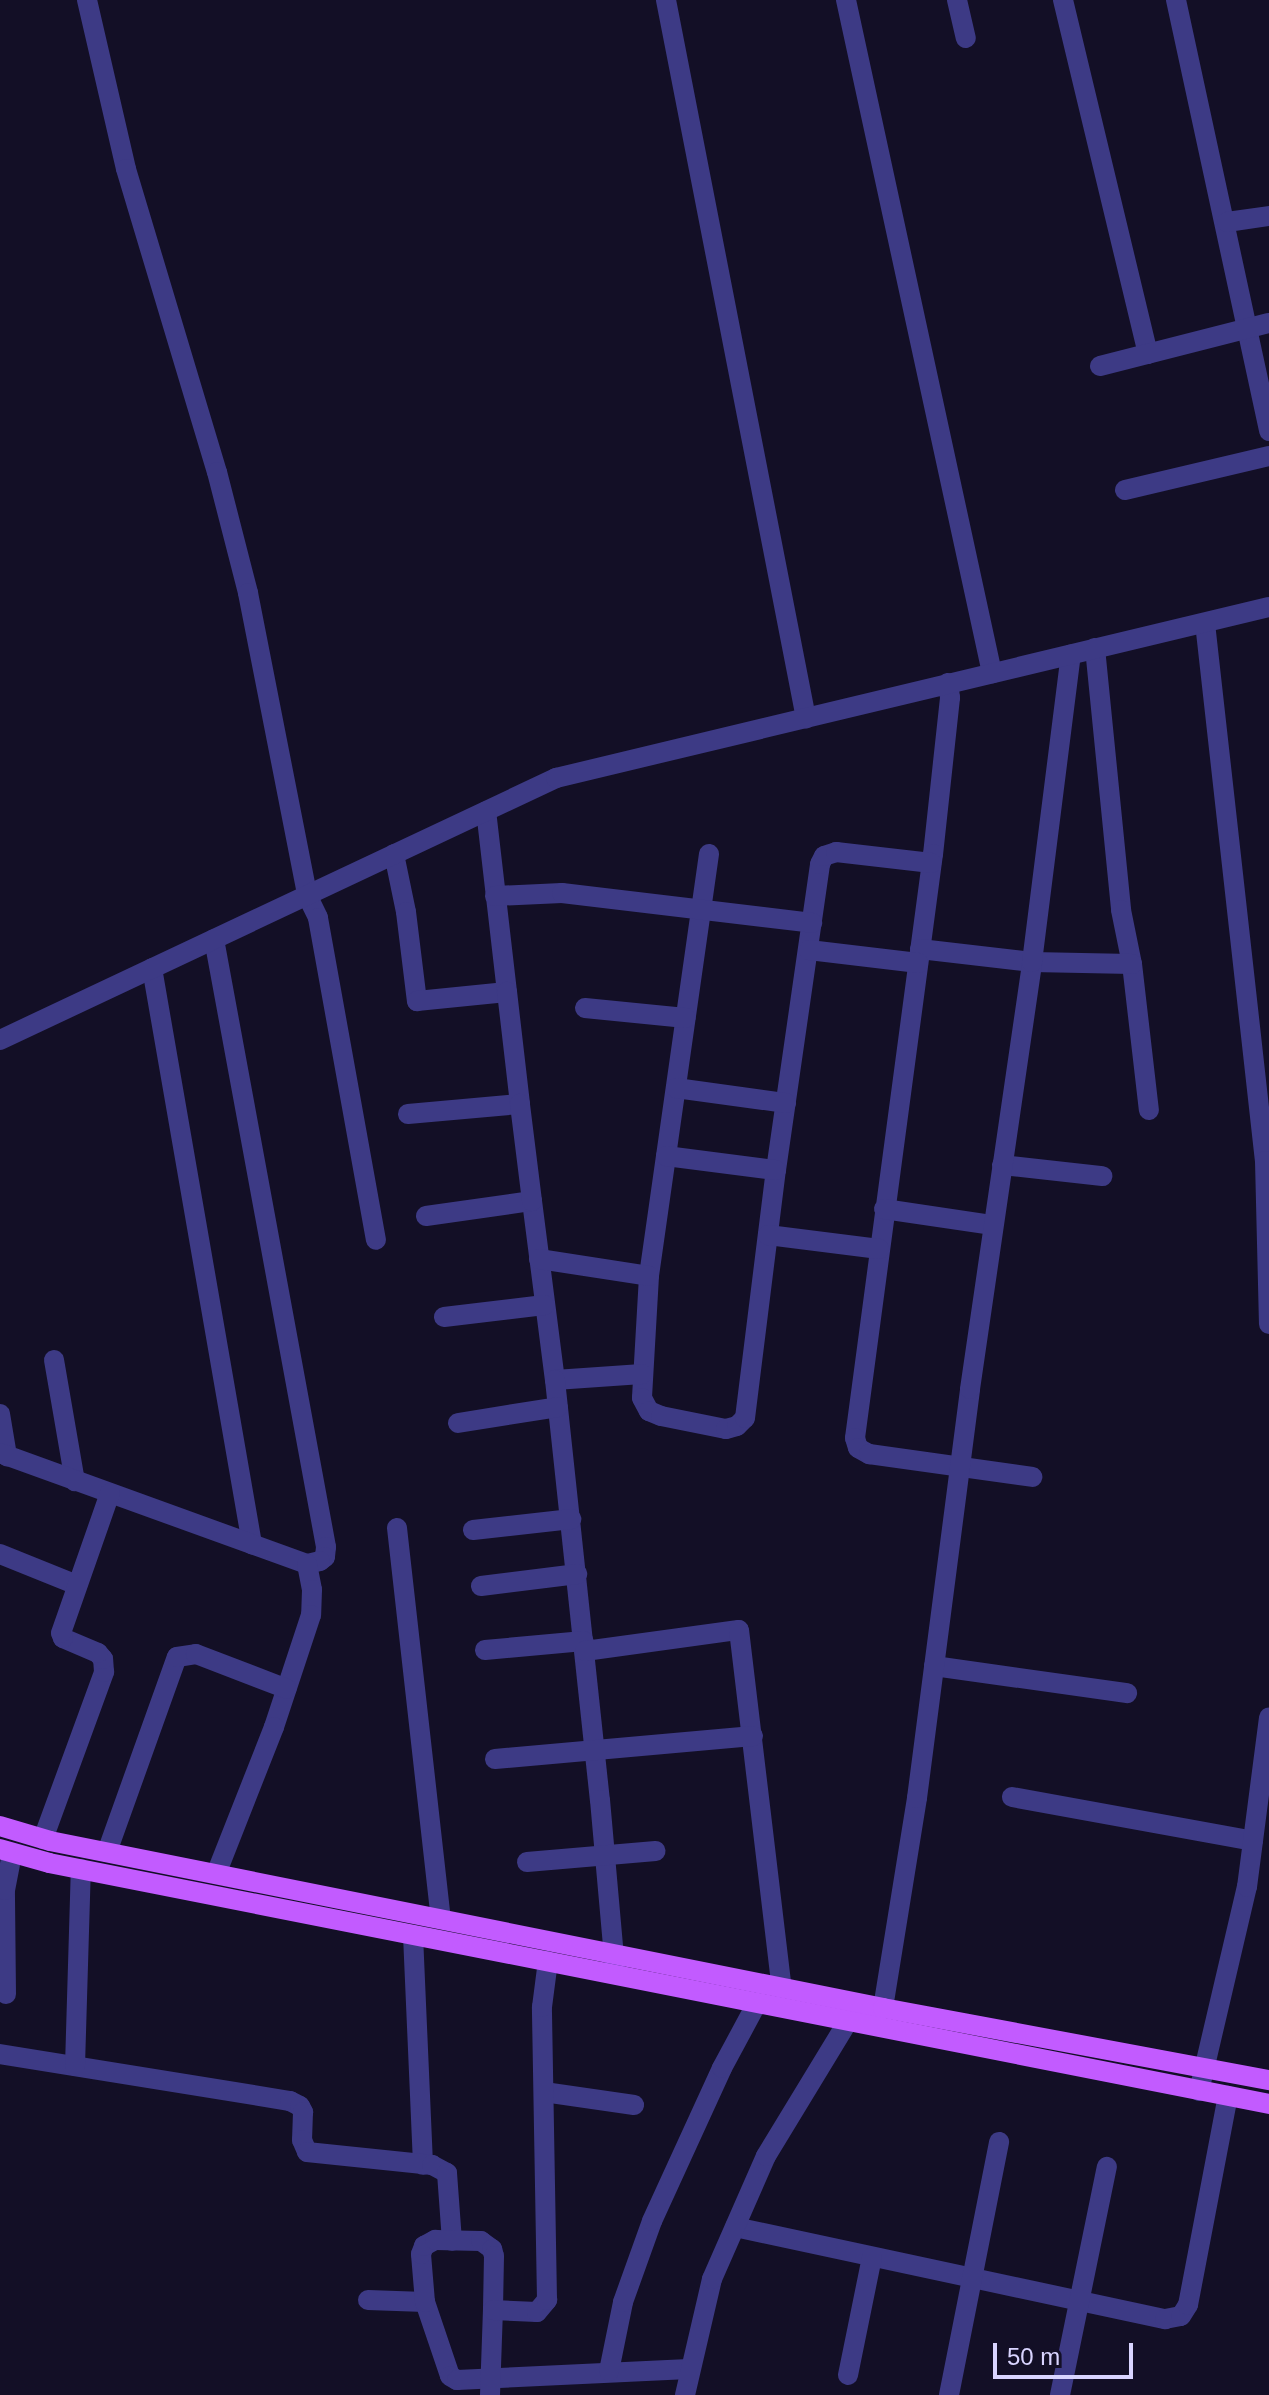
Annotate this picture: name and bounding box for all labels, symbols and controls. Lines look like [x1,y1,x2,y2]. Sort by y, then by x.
scale bar [997,2327,1137,2377]
text: 50 m [1007,2343,1060,2370]

